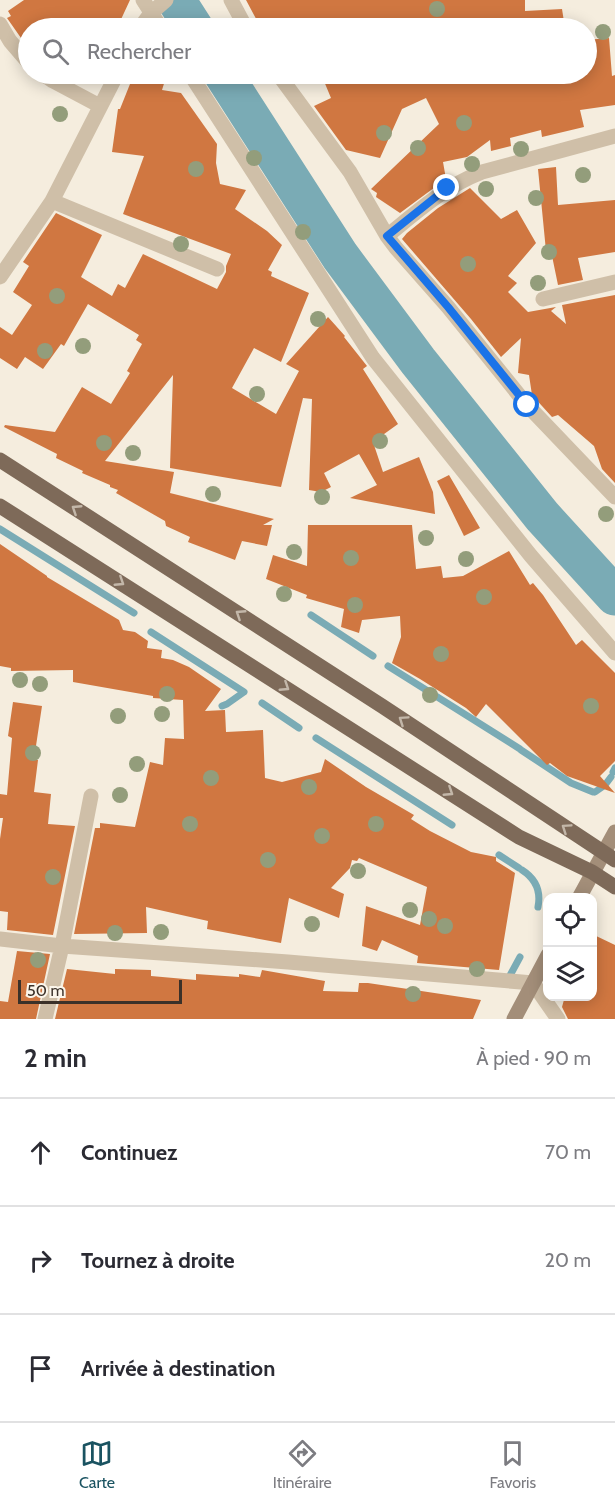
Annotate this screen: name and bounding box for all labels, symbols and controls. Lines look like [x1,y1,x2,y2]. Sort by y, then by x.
search box [18,18,597,84]
icon: search [39,35,72,68]
text: Rechercher [87,38,191,65]
route end [433,174,459,200]
route start [513,391,539,417]
one-way arrow [72,504,82,516]
one-way arrow [114,575,124,587]
one-way arrow [236,610,246,622]
one-way arrow [278,680,289,691]
one-way arrow [399,716,410,727]
one-way arrow [443,785,453,797]
one-way arrow [562,824,573,835]
map controls [543,893,597,1001]
button: locate [543,893,597,947]
button: layers [543,947,597,1001]
scale bar [18,977,182,1004]
text: 50 m [27,981,64,1000]
text: 2 min [24,1042,87,1074]
text: À pied · 90 m [476,1046,591,1070]
icon: ahead [24,1136,57,1169]
text: Continuez [81,1139,178,1166]
text: 70 m [545,1140,591,1164]
icon: right [24,1244,57,1277]
text: Tournez à droite [81,1247,235,1274]
text: 20 m [545,1248,591,1272]
icon: arrive [24,1352,57,1385]
text: Arrivée à destination [81,1355,275,1382]
tab: Carte [79,1437,115,1492]
tab: Itinéraire [273,1437,332,1492]
tab: Favoris [490,1437,536,1492]

